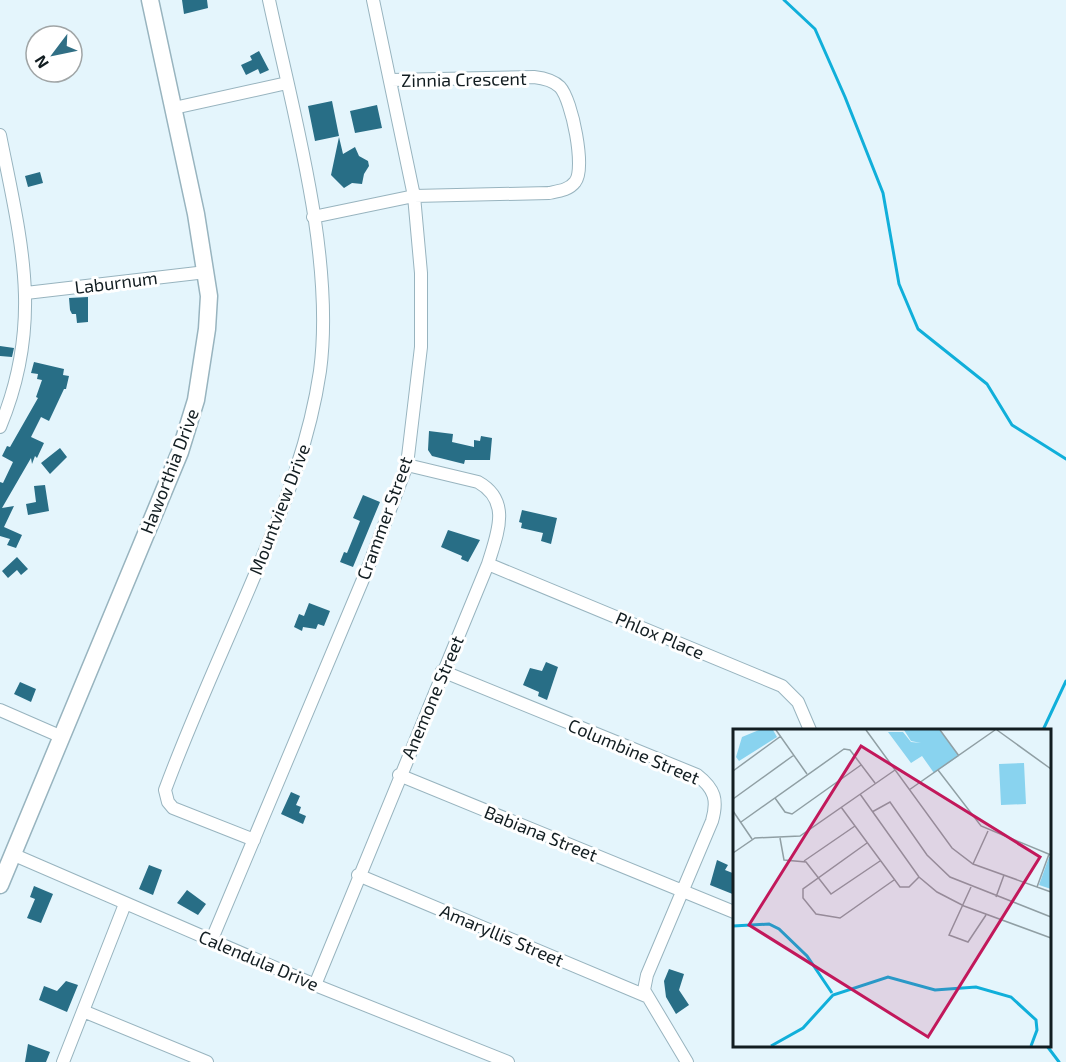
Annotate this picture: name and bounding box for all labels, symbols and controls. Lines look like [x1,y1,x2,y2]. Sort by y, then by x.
north arrow [24,24,84,84]
text: N [30,52,52,72]
street label: Zinnia Crescent [401,67,527,91]
street label: Laburnum [73,266,159,298]
street label: Haworthia Drive [135,405,203,537]
street label: Mountview Drive [244,440,314,578]
street label: Crammer Street [352,453,417,583]
street label: Phlox Place [612,606,708,664]
street label: Anemone Street [396,632,468,762]
street label: Columbine Street [565,713,703,789]
inset map [733,729,1051,1047]
street label: Babiana Street [481,800,601,866]
street label: Amaryllis Street [437,899,567,971]
street label: Calendula Drive [196,925,322,995]

